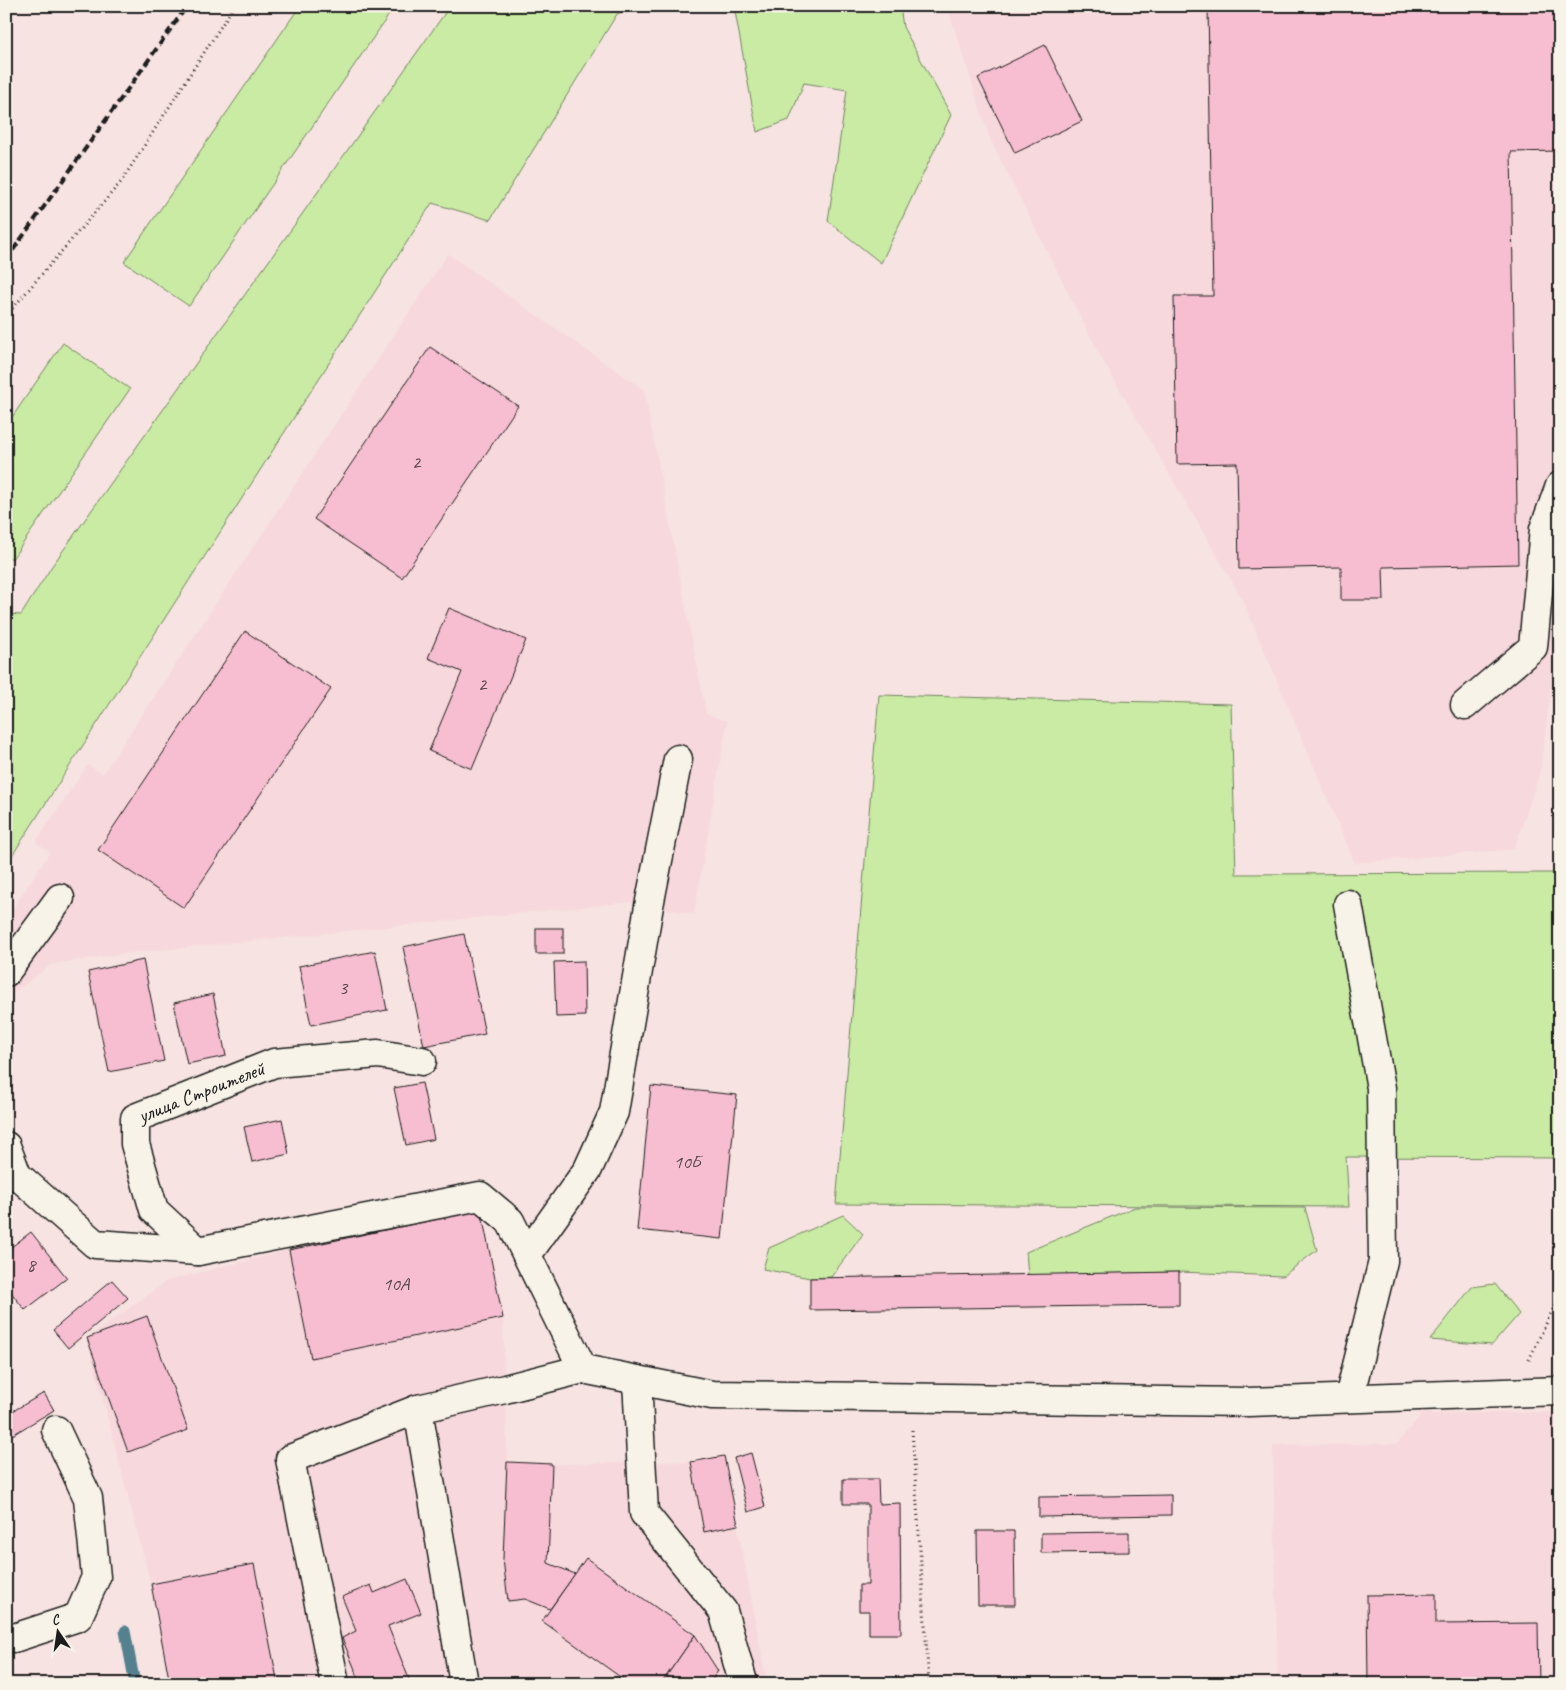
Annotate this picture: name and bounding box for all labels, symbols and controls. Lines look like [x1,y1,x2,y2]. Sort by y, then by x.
house number: 2 [412,450,422,474]
house number: 2 [478,672,488,696]
house number: 3 [339,976,349,1000]
street label: улица Строителей [132,1055,269,1129]
house number: 10Б [674,1150,704,1174]
house number: 8 [27,1253,38,1277]
house number: 10А [383,1272,411,1296]
north arrow [32,1608,82,1658]
text: С [50,1610,63,1629]

